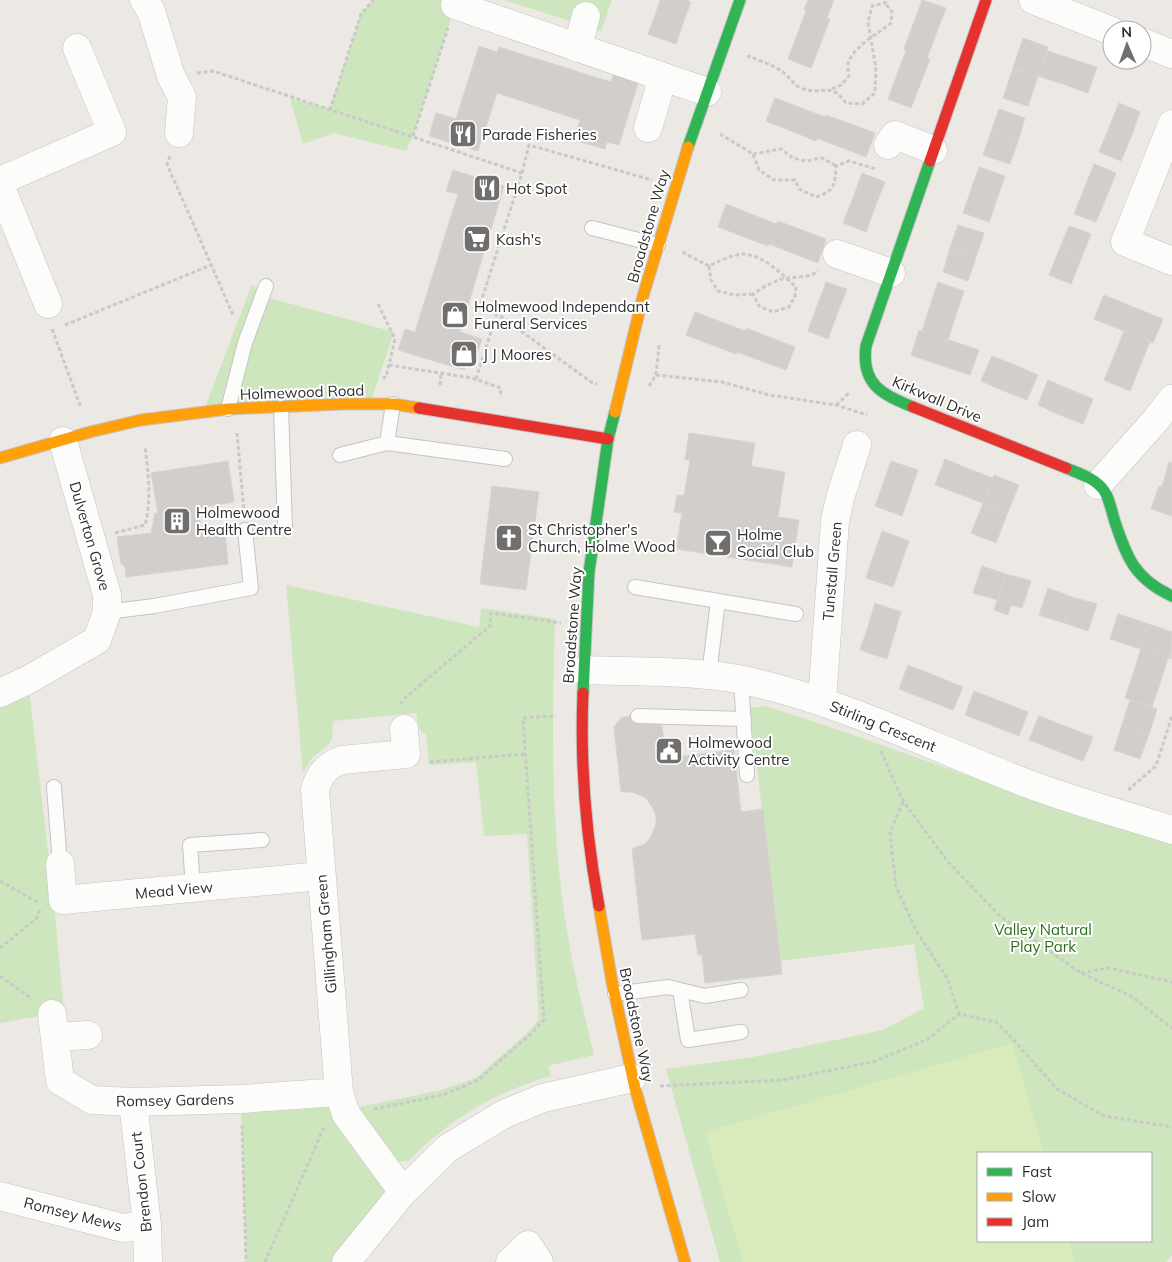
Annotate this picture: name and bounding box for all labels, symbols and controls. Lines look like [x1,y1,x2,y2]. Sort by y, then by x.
north arrow [1102,20,1152,70]
text: N [1121,23,1132,41]
restaurant icon: Parade Fisheries [448,119,478,149]
place label: Parade Fisheries [482,125,597,144]
street label: Broadstone Way [623,167,673,285]
restaurant icon: Hot Spot [472,173,502,203]
place label: Hot Spot [506,179,567,198]
supermarket icon: Kash's [462,224,492,254]
place label: Kash's [496,230,542,249]
place label: Holmewood Independant Funeral Services [474,297,650,333]
shop icon: Holmewood Independant Funeral Services [440,300,470,330]
shop icon: J J Moores [449,339,479,369]
place label: J J Moores [483,345,552,364]
street label: Kirkwall Drive [889,372,985,426]
street label: Holmewood Road [239,380,365,404]
street label: Dulverton Grove [65,479,115,593]
place label: Holmewood Health Centre [196,503,292,539]
building icon: Holmewood Health Centre [162,506,192,536]
place label: St Christopher's Church, Holme Wood [528,520,675,556]
street label: Tunstall Green [818,521,846,621]
church icon: St Christopher's Church, Holme Wood [494,523,524,553]
place label: Holme Social Club [737,525,814,561]
bar icon: Holme Social Club [703,528,733,558]
street label: Broadstone Way [558,566,586,684]
street label: Stirling Crescent [827,696,939,756]
place label: Holmewood Activity Centre [688,733,789,769]
public building icon: Holmewood Activity Centre [654,736,684,766]
street label: Gillingham Green [311,874,341,994]
street label: Mead View [134,877,214,903]
park label: Valley Natural Play Park [994,920,1092,956]
street label: Broadstone Way [616,966,658,1084]
street label: Romsey Gardens [116,1089,234,1111]
street label: Brendon Court [126,1131,156,1233]
legend [977,1152,1152,1242]
text: Fast [1022,1162,1052,1181]
text: Slow [1022,1187,1056,1206]
street label: Romsey Mews [22,1193,124,1235]
text: Jam [1022,1212,1049,1231]

